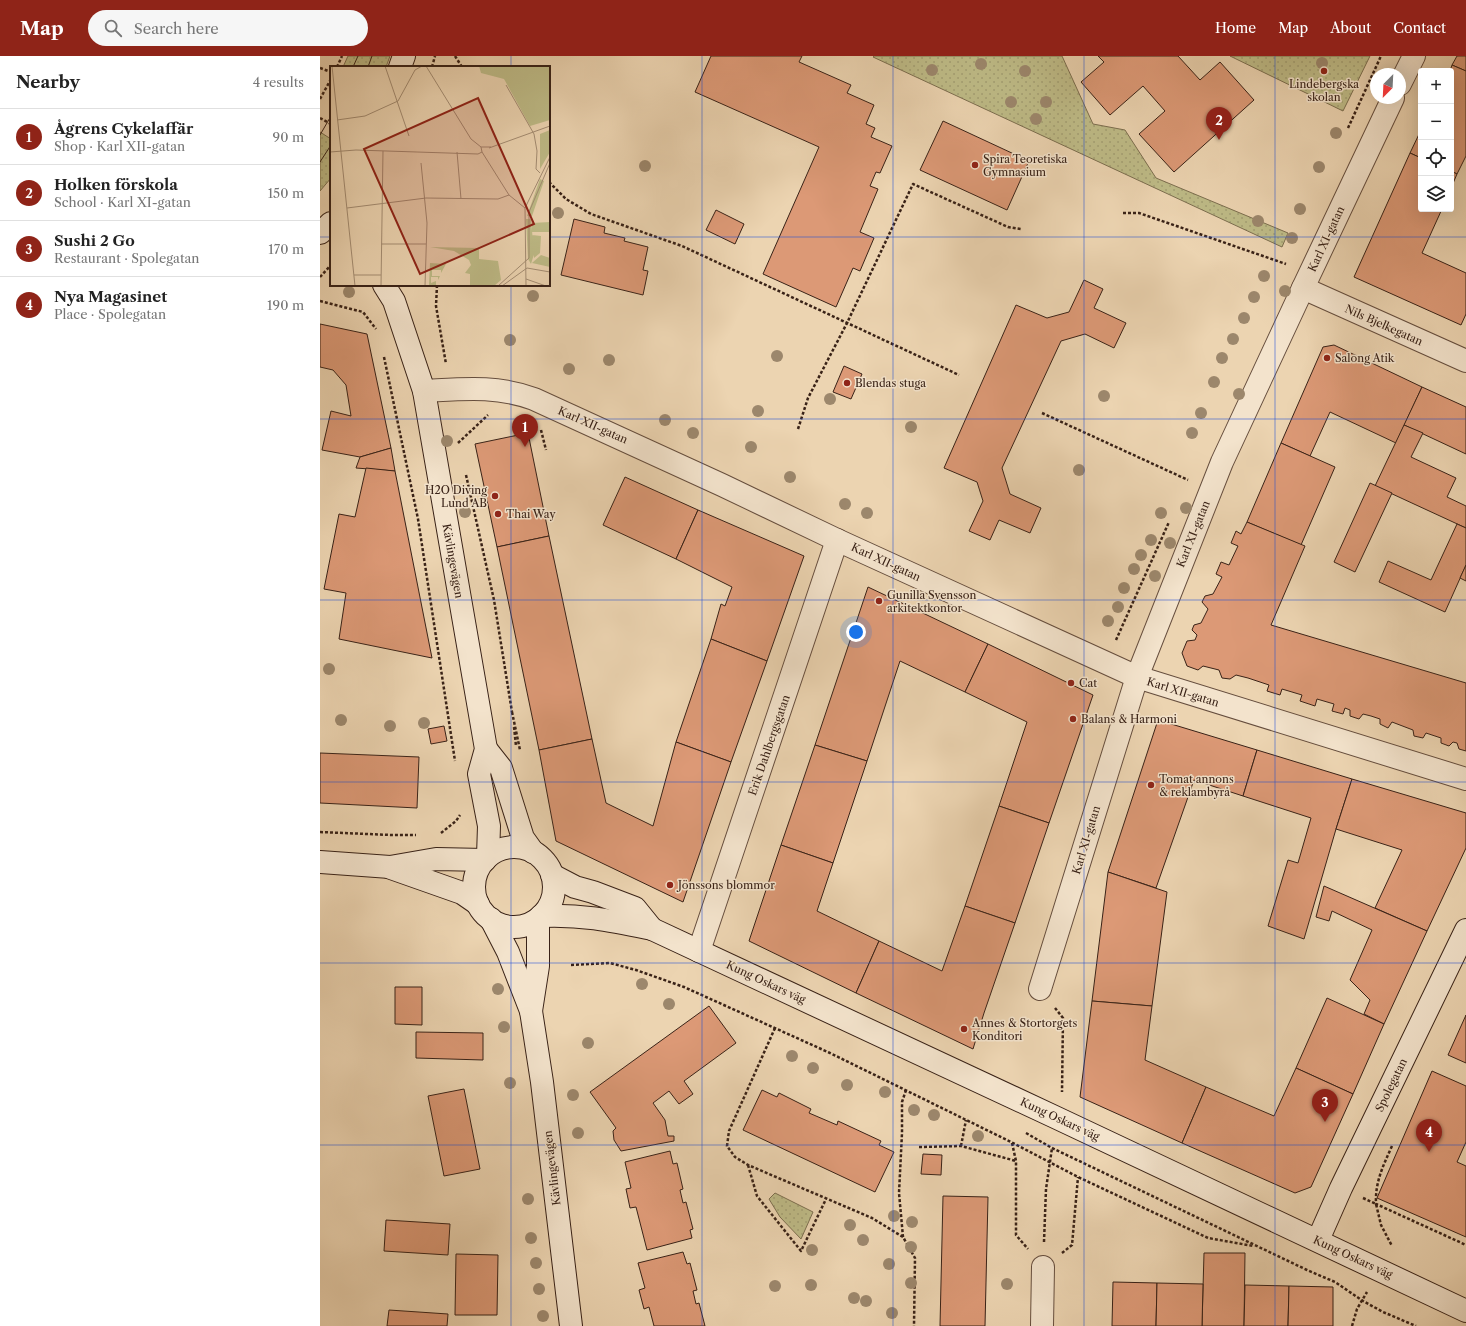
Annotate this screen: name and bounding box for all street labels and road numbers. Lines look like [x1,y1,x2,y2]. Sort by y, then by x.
street label: Karl XI-gatan [1305,204,1347,274]
street label: Nils Bjelkegatan [1343,302,1425,348]
street label: Karl XII-gatan [556,403,630,447]
street label: Karl XI-gatan [1173,498,1213,569]
street label: Kävlingevägen [440,523,466,599]
street label: Karl XII-gatan [849,540,923,584]
street label: Karl XII-gatan [1145,674,1221,710]
street label: Erik Dahlbergsgatan [745,693,793,797]
street label: Karl XI-gatan [1069,804,1103,876]
street label: Kung Oskars väg [724,957,808,1007]
street label: Spolegatan [1372,1056,1410,1114]
street label: Kung Oskars väg [1018,1094,1102,1144]
street label: Kävlingevägen [540,1130,564,1206]
street label: Kung Oskars väg [1311,1232,1395,1282]

